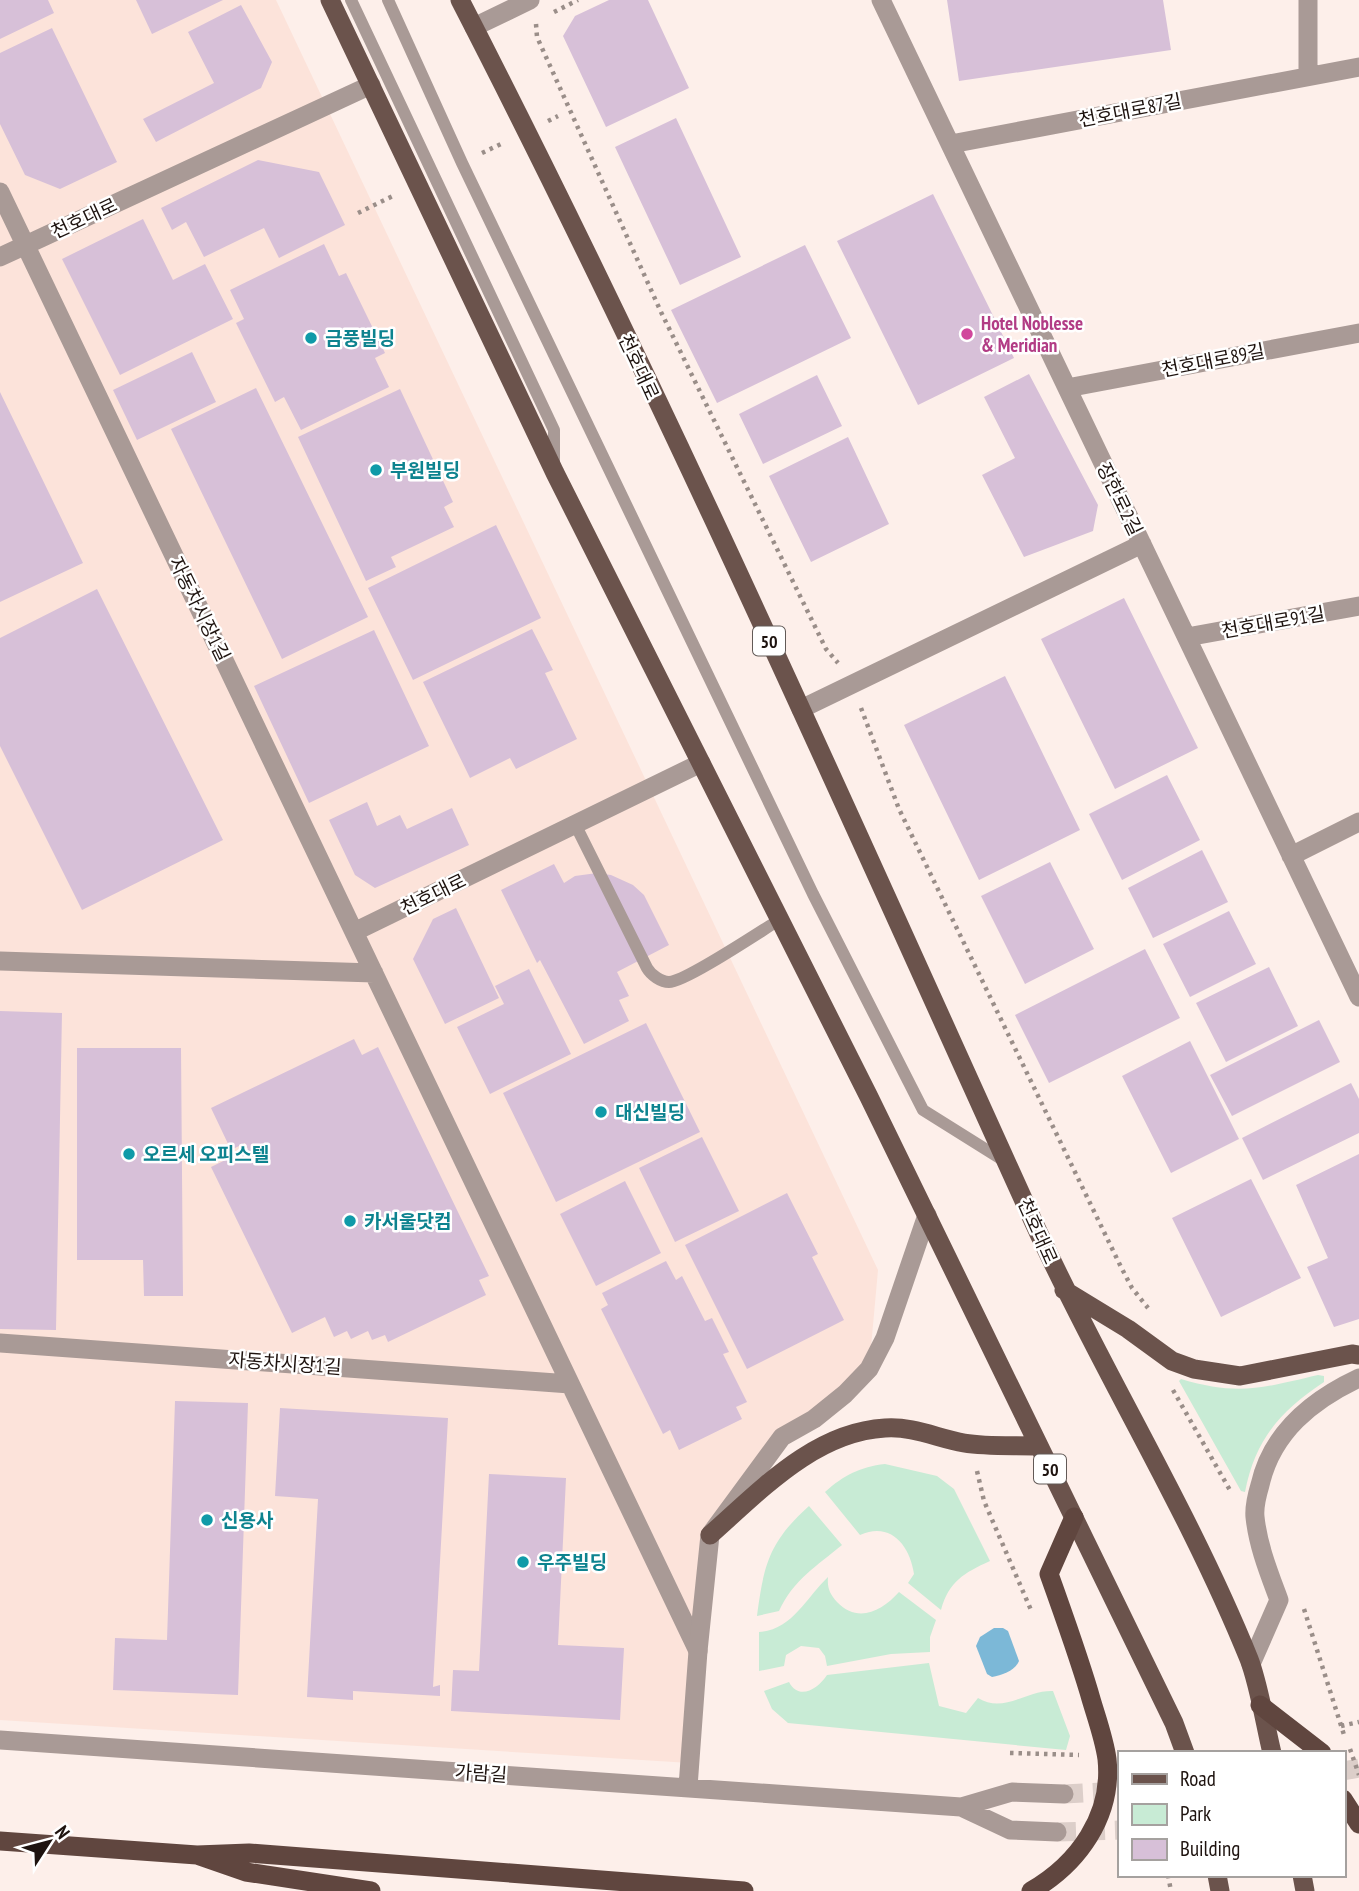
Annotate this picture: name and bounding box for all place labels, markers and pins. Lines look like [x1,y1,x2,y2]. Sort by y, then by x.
place label: Hotel Noblesse & Meridian [981,311,1083,357]
place label: 금풍빌딩 [325,326,395,350]
marker: Hotel Noblesse & Meridian [959,326,975,342]
marker: 금풍빌딩 [303,330,319,346]
place label: 부원빌딩 [390,458,460,482]
marker: 부원빌딩 [368,462,384,478]
place label: 대신빌딩 [615,1100,685,1124]
marker: 대신빌딩 [593,1104,609,1120]
place label: 오르세 오피스텔 [143,1142,269,1166]
marker: 오르세 오피스텔 [121,1146,137,1162]
place label: 카서울닷컴 [364,1209,451,1233]
marker: 카서울닷컴 [342,1213,358,1229]
place label: 신용사 [221,1508,274,1532]
marker: 신용사 [199,1512,215,1528]
place label: 우주빌딩 [537,1550,607,1574]
marker: 우주빌딩 [515,1554,531,1570]

